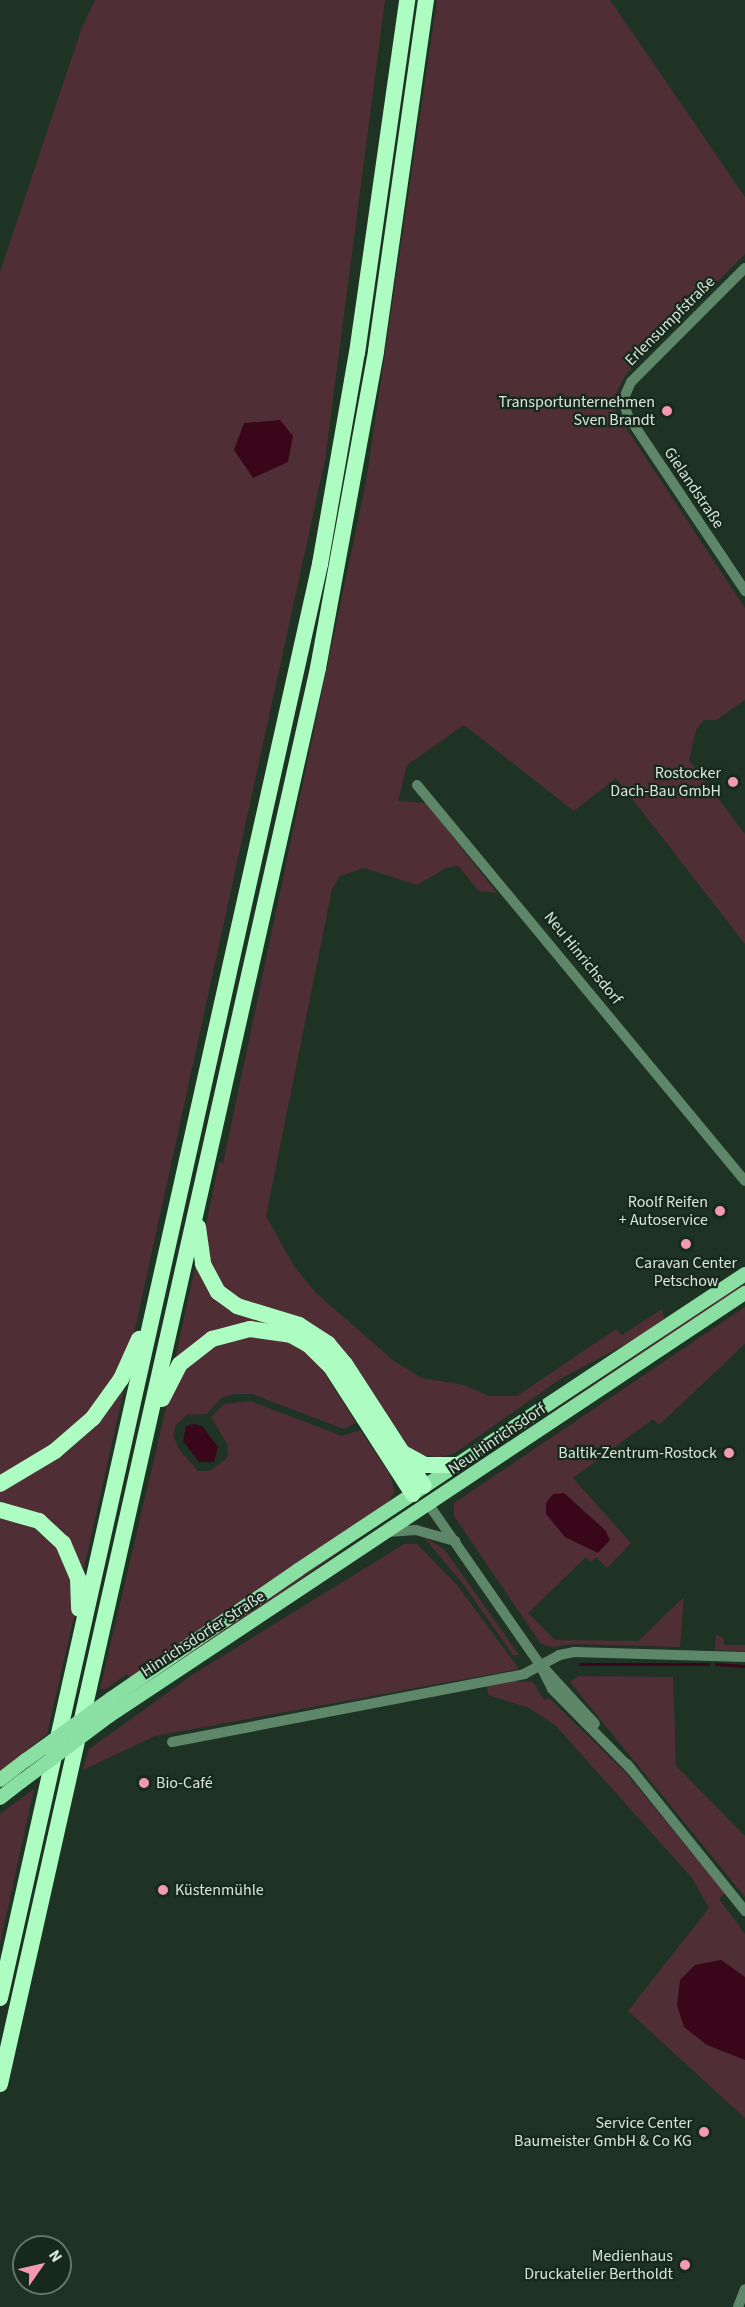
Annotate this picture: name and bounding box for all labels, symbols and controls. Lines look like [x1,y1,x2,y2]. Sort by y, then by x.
street label: Erlensumpfstraße [621,272,719,370]
place label: Transportunternehmen Sven Brandt [498,392,655,430]
marker: Transportunternehmen Sven Brandt [660,404,674,418]
street label: Gielandstraße [660,444,728,532]
place label: Rostocker Dach-Bau GmbH [610,763,721,801]
marker: Rostocker Dach-Bau GmbH [726,775,740,789]
street label: Neu Hinrichsdorf [540,908,626,1008]
place label: Roolf Reifen + Autoservice [619,1192,708,1230]
marker: Roolf Reifen + Autoservice [713,1204,727,1218]
marker: Caravan Center Petschow [679,1237,693,1251]
place label: Caravan Center Petschow [635,1253,737,1291]
street label: Neu Hinrichsdorf [445,1399,549,1479]
place label: Baltik-Zentrum-Rostock [558,1443,717,1463]
marker: Baltik-Zentrum-Rostock [722,1446,736,1460]
street label: Hinrichsdorfer Straße [138,1587,268,1681]
place label: Bio-Café [156,1773,213,1793]
marker: Bio-Café [137,1776,151,1790]
place label: Küstenmühle [175,1880,264,1900]
marker: Küstenmühle [156,1883,170,1897]
place label: Service Center Baumeister GmbH & Co KG [514,2113,692,2151]
marker: Service Center Baumeister GmbH & Co KG [697,2125,711,2139]
north arrow [12,2235,72,2295]
text: N [43,2245,67,2267]
place label: Medienhaus Druckatelier Bertholdt [524,2246,673,2284]
marker: Medienhaus Druckatelier Bertholdt [678,2258,692,2272]

